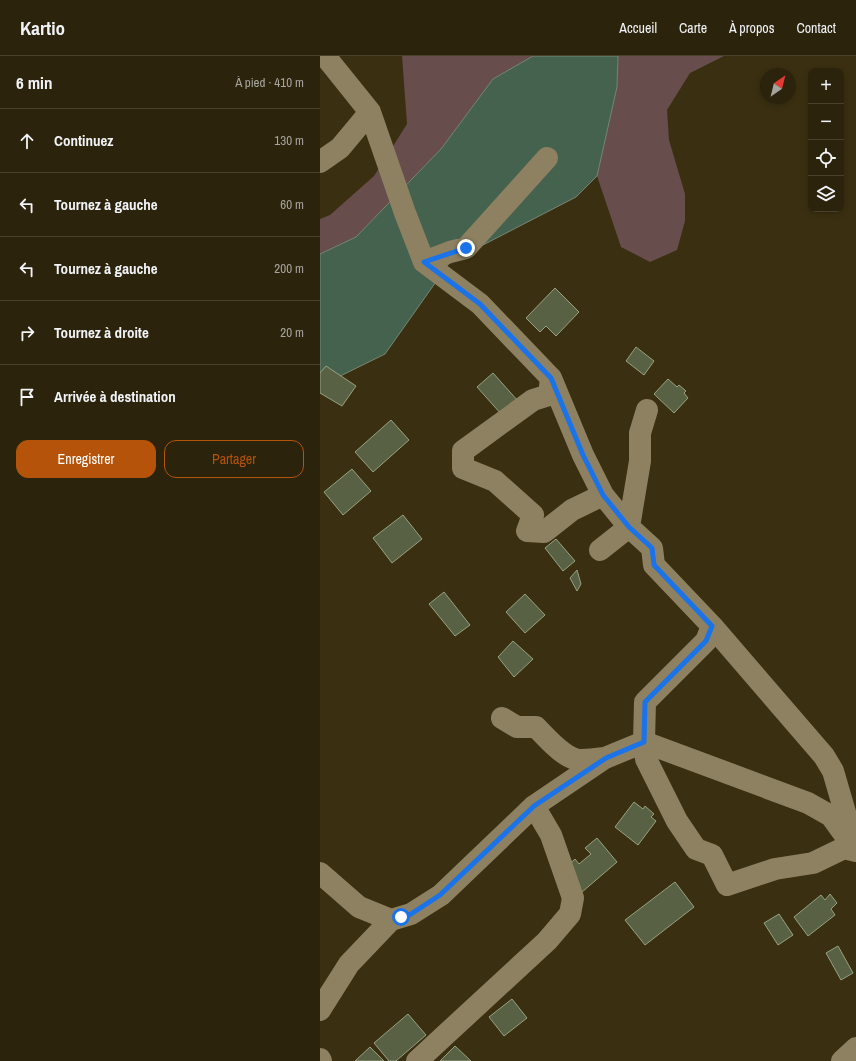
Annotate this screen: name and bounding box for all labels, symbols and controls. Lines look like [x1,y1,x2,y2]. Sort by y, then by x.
text: Kartio [20,15,65,41]
text: Accueil [619,19,657,37]
text: Carte [679,19,707,37]
text: À propos [729,19,774,37]
text: Contact [796,19,836,37]
north arrow [760,68,796,104]
map controls [808,68,844,212]
button: + [808,68,844,104]
text: 6 min [16,71,52,94]
text: À pied · 410 m [235,74,304,91]
button: − [808,104,844,140]
icon: ahead [16,130,38,152]
text: Continuez [54,130,113,151]
text: 130 m [274,132,304,149]
button: locate [808,140,844,176]
button: layers [808,176,844,212]
icon: left [16,194,38,216]
text: Tournez à gauche [54,194,158,215]
text: 60 m [280,196,304,213]
route end [457,239,475,257]
icon: left [16,258,38,280]
text: Tournez à gauche [54,258,158,279]
text: 200 m [274,260,304,277]
icon: right [16,322,38,344]
text: Tournez à droite [54,322,149,343]
text: 20 m [280,324,304,341]
icon: arrive [16,386,38,408]
text: Arrivée à destination [54,386,176,407]
button: Enregistrer [16,440,156,478]
button: Partager [164,440,304,478]
route start [392,908,410,926]

